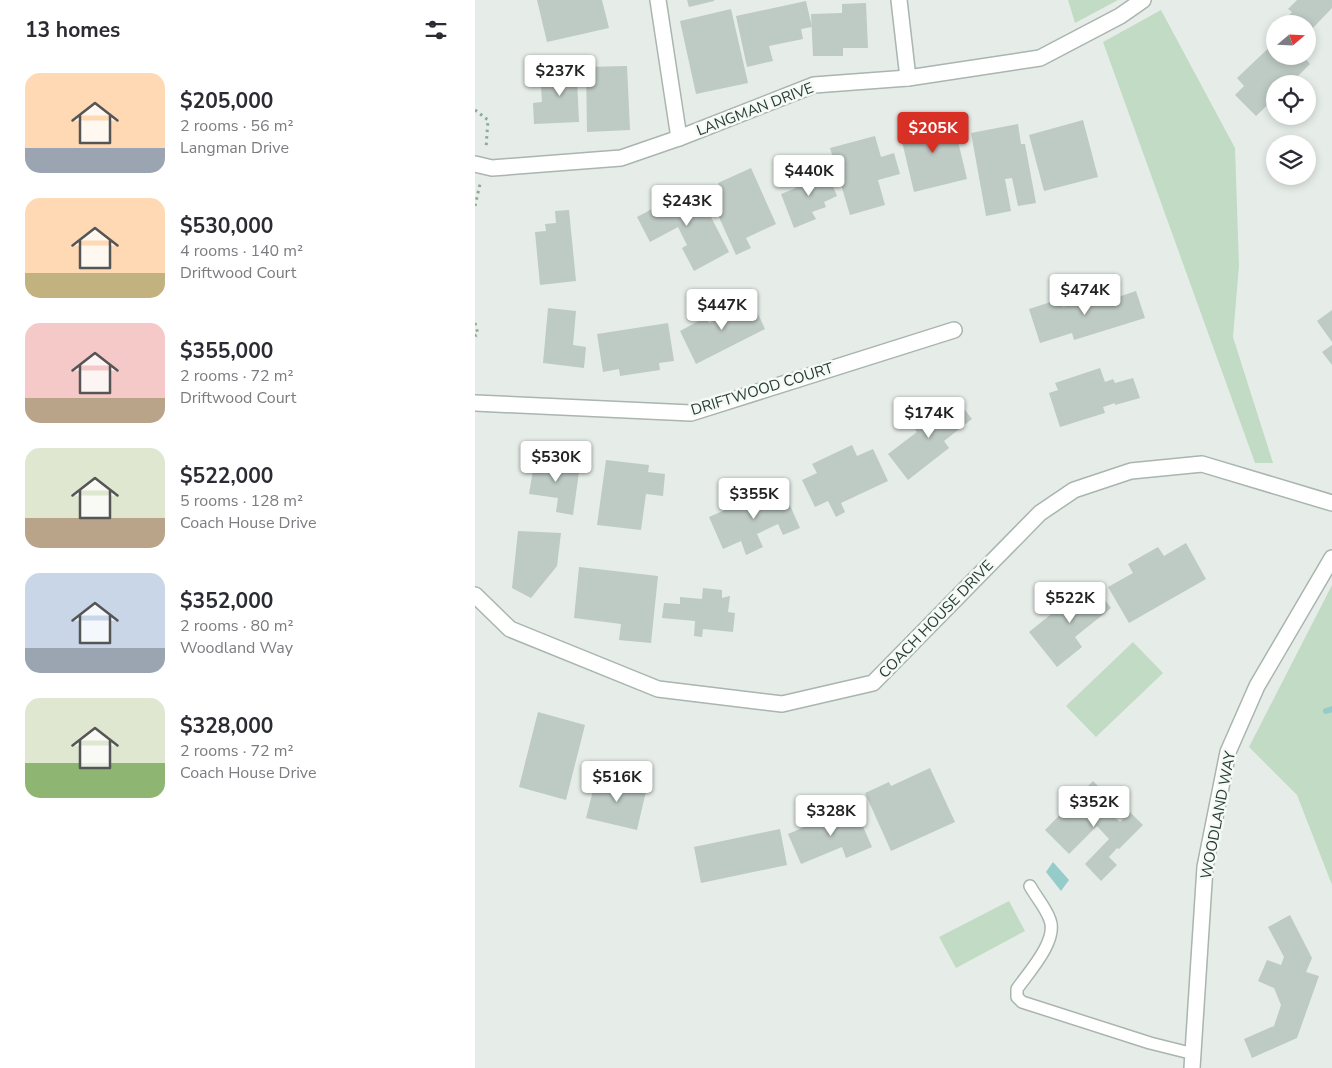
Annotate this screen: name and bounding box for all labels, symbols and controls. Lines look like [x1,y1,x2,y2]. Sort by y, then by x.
north arrow [1266,15,1316,65]
map controls [1266,15,1316,185]
text: 13 homes [25,16,120,44]
icon: filters [422,16,450,44]
pin: $237K [525,54,595,97]
text: $237K [535,60,585,82]
button: locate [1266,75,1316,125]
street label: LANGMAN DRIVE [694,78,816,140]
text: $205,000 [180,87,273,115]
icon: home [65,93,125,153]
pin: $205K [898,112,968,154]
text: 2 rooms · 56 m² [180,115,293,137]
text: $205K [908,117,958,139]
button: layers [1266,135,1316,185]
text: Langman Drive [180,137,289,159]
pin: $440K [774,154,844,197]
text: $440K [784,160,834,182]
pin: $243K [652,184,722,227]
text: $243K [662,190,712,212]
text: $530,000 [180,212,273,240]
icon: home [65,218,125,278]
text: 4 rooms · 140 m² [180,240,303,262]
text: Driftwood Court [180,262,296,284]
pin: $474K [1050,274,1120,316]
text: $474K [1060,279,1110,301]
pin: $447K [687,288,757,331]
text: $447K [697,294,747,316]
text: $355,000 [180,337,273,365]
icon: home [65,343,125,403]
street label: DRIFTWOOD COURT [688,358,836,420]
text: 2 rooms · 72 m² [180,365,293,387]
text: Driftwood Court [180,387,296,409]
pin: $174K [894,396,964,439]
text: $174K [904,402,954,424]
pin: $530K [521,440,591,483]
text: $530K [531,446,581,468]
text: $522,000 [180,462,273,490]
icon: home [65,468,125,528]
pin: $355K [719,478,789,520]
text: $355K [729,483,779,505]
text: 5 rooms · 128 m² [180,490,303,512]
text: Coach House Drive [180,512,317,534]
street label: COACH HOUSE DRIVE [874,556,998,682]
pin: $522K [1035,582,1105,624]
text: $352,000 [180,587,273,615]
text: $522K [1045,587,1095,609]
icon: home [65,593,125,653]
text: 2 rooms · 80 m² [180,615,293,637]
text: Woodland Way [180,637,293,659]
text: $328,000 [180,712,273,740]
icon: home [65,718,125,778]
text: 2 rooms · 72 m² [180,740,293,762]
street label: WOODLAND WAY [1196,748,1240,881]
pin: $516K [582,760,652,803]
text: Coach House Drive [180,762,317,784]
text: $516K [592,766,642,788]
pin: $352K [1059,786,1129,828]
text: $352K [1069,791,1119,813]
pin: $328K [796,794,866,837]
text: $328K [806,800,856,822]

